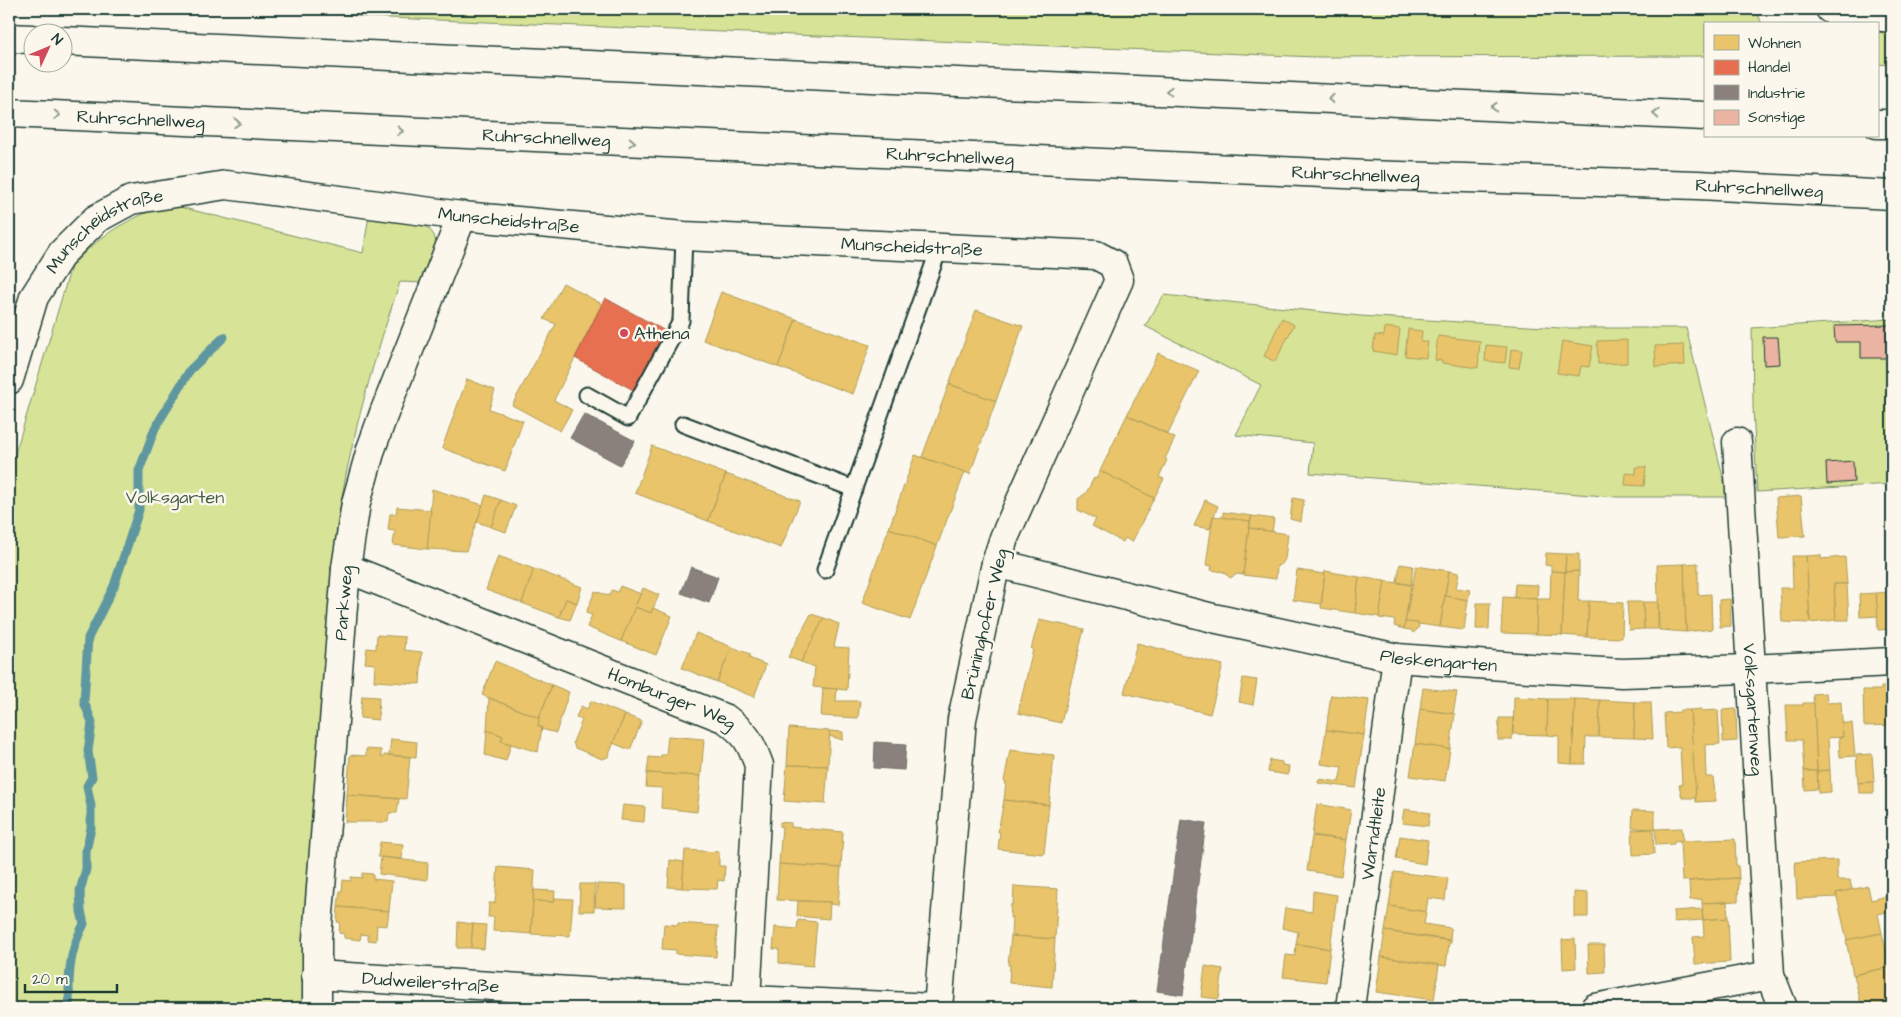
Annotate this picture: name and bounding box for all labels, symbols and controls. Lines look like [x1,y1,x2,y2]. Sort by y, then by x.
north arrow [22,22,72,72]
legend [1704,22,1878,138]
text: N [46,30,67,50]
text: Wohnen [1748,33,1802,54]
text: Handel [1748,57,1790,78]
text: Industrie [1748,83,1805,104]
one-way arrow [1165,86,1173,97]
one-way arrow [1327,94,1335,104]
one-way arrow [1489,101,1497,112]
street label: Ruhrschnellweg [76,104,205,136]
text: Sonstige [1748,107,1805,129]
one-way arrow [1652,108,1660,119]
one-way arrow [54,110,62,120]
one-way arrow [234,118,242,129]
street label: Ruhrschnellweg [482,123,611,154]
one-way arrow [396,125,404,136]
one-way arrow [628,136,636,147]
street label: Ruhrschnellweg [885,141,1015,173]
street label: Ruhrschnellweg [1291,160,1420,191]
street label: Ruhrschnellweg [1695,173,1824,205]
street label: Munscheidstraße [40,183,165,278]
street label: Munscheidstraße [437,201,581,240]
street label: Munscheidstraße [840,231,984,263]
place label: Athena [634,321,690,346]
marker: Athena [618,327,630,339]
park label: Volksgarten [126,485,224,511]
street label: Brüninghofer Weg [955,546,1015,702]
street label: Parkweg [328,565,360,642]
street label: Pleskengarten [1378,643,1498,679]
street label: Volksgartenweg [1736,643,1770,776]
street label: Homburger Weg [604,661,742,736]
street label: Warndtleite [1355,785,1393,882]
scale bar [25,962,118,994]
street label: Dudweilerstraße [361,966,500,999]
text: 20 m [32,969,68,990]

